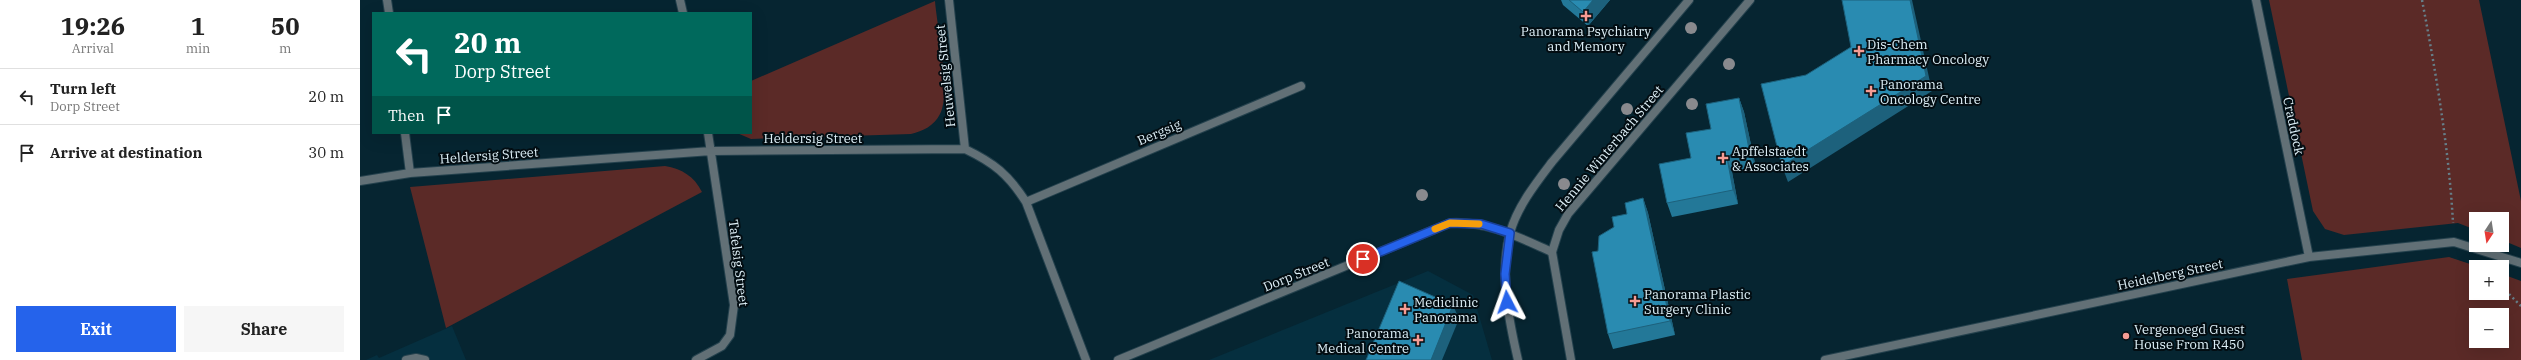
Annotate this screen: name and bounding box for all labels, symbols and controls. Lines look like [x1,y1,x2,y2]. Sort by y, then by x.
text: 19:26 [60,10,125,42]
text: 1 [191,10,205,42]
text: 50 [271,10,300,42]
marker: Panorama Psychiatry and Memory [1580,10,1592,22]
street label: Heuwelsig Street [932,23,959,128]
place label: Panorama Psychiatry and Memory [1521,23,1651,55]
text: 20 m [454,24,521,61]
icon: left [388,28,440,80]
place label: Dis-Chem Pharmacy Oncology [1867,36,1989,68]
text: Arrival [72,40,114,57]
text: min [186,40,210,57]
text: m [279,40,291,57]
marker: Dis-Chem Pharmacy Oncology [1854,46,1864,56]
text: Dorp Street [454,60,551,83]
place label: Panorama Oncology Centre [1880,76,1981,108]
text: Turn left [50,79,116,98]
street label: Hennie Winterbach Street [1552,82,1667,215]
marker: Panorama Oncology Centre [1865,85,1877,97]
icon: left [16,86,38,108]
text: 20 m [308,87,344,106]
street label: Craddock [2279,96,2308,157]
text: Dorp Street [50,98,120,115]
icon: arrive [433,104,455,126]
text: Then [388,106,425,125]
street label: Bergsig [1135,116,1184,149]
street label: Heldersig Street [764,130,863,147]
icon: arrive [16,142,38,164]
text: Arrive at destination [50,143,202,162]
text: 30 m [308,143,344,162]
place label: Apffelstaedt & Associates [1732,143,1809,175]
street label: Heldersig Street [439,144,539,167]
marker: Apffelstaedt & Associates [1717,152,1729,164]
north arrow [2469,212,2509,252]
map controls [2469,212,2509,348]
street label: Tafelsig Street [725,219,752,308]
pin [1346,242,1380,276]
icon: arrive [1352,248,1374,270]
street label: Dorp Street [1261,253,1332,295]
street label: Heidelberg Street [2116,255,2225,294]
button: + [2469,260,2509,300]
position arrow [1486,281,1528,323]
place label: Panorama Plastic Surgery Clinic [1644,286,1751,318]
place label: Mediclinic Panorama [1414,294,1479,326]
marker: Panorama Plastic Surgery Clinic [1629,295,1641,307]
marker: Mediclinic Panorama [1399,303,1411,315]
button: Exit [16,306,176,352]
button: Share [184,306,344,352]
button: − [2469,308,2509,348]
place label: Vergenoegd Guest House From R450 [2134,321,2245,353]
place label: Panorama Medical Centre [1317,325,1409,357]
marker: Vergenoegd Guest House From R450 [2121,331,2131,341]
marker: Panorama Medical Centre [1412,334,1424,346]

